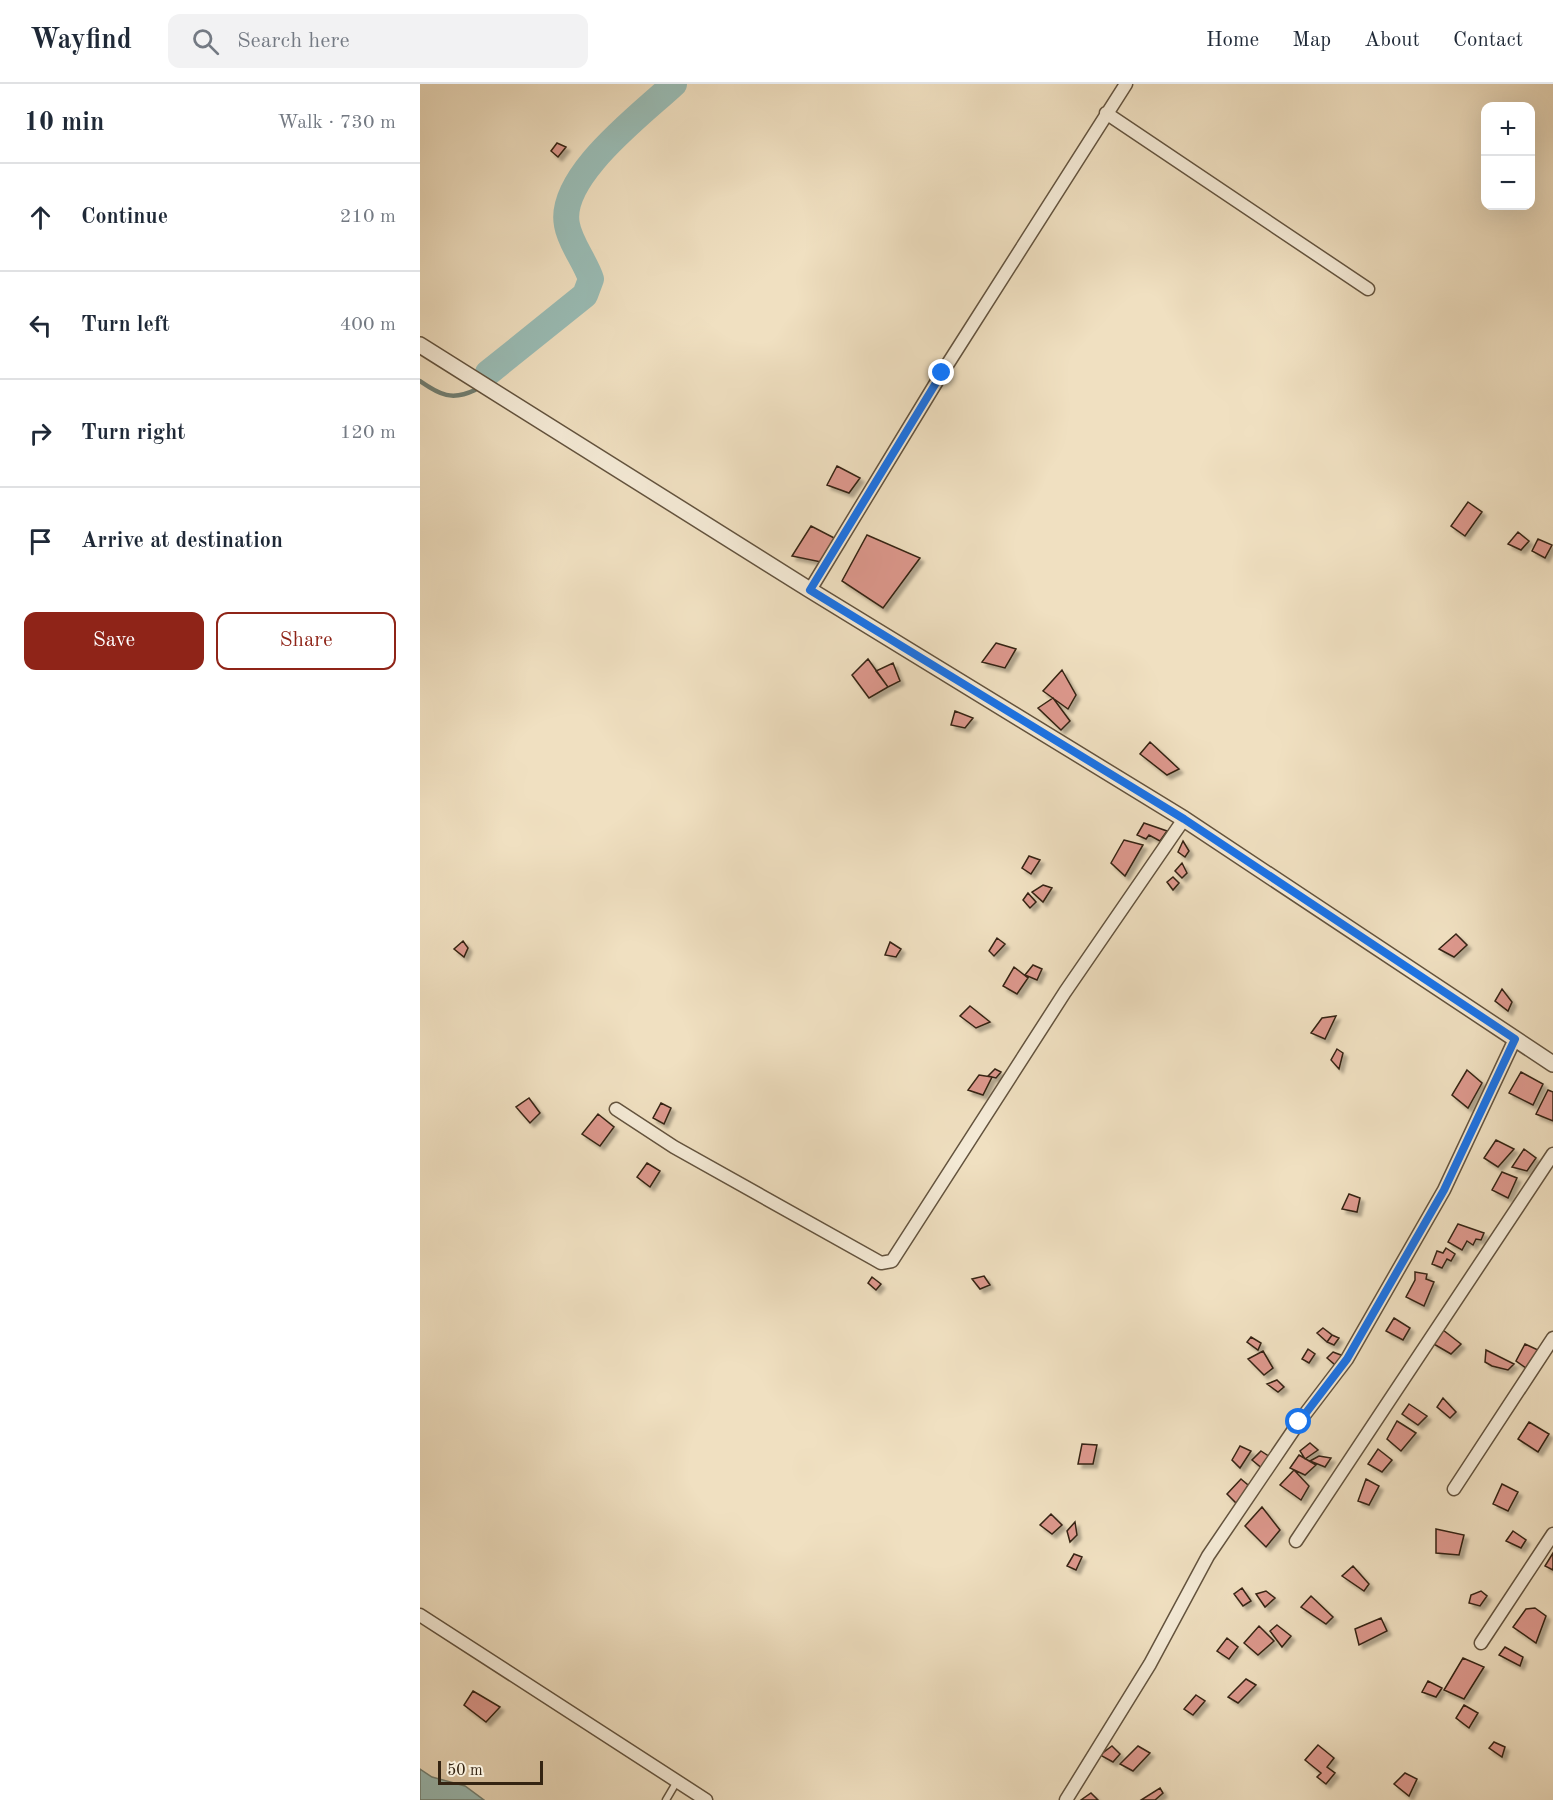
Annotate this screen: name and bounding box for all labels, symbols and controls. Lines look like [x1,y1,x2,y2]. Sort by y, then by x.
search box [168,14,588,68]
icon: search [189,25,222,58]
text: Wayfind [30,27,132,55]
text: Search here [237,30,350,52]
text: Home [1206,30,1259,51]
text: Map [1292,30,1331,51]
text: About [1364,30,1420,51]
text: Contact [1453,30,1523,51]
map controls [1481,102,1535,210]
button: + [1481,102,1535,156]
text: 10 min [24,110,104,136]
text: Walk · 730 m [277,113,396,133]
button: − [1481,156,1535,210]
icon: ahead [24,201,57,234]
text: Continue [81,206,168,228]
text: 210 m [340,207,396,227]
icon: left [24,309,57,342]
text: Turn left [81,314,170,336]
text: 400 m [340,315,396,335]
route end [928,359,954,385]
icon: right [24,417,57,450]
text: Turn right [81,422,185,444]
text: 120 m [340,423,396,443]
icon: arrive [24,525,57,558]
text: Arrive at destination [81,530,283,552]
button: Save [24,612,204,670]
button: Share [216,612,396,670]
route start [1285,1408,1311,1434]
scale bar [438,1758,543,1786]
text: 50 m [447,1763,483,1779]

